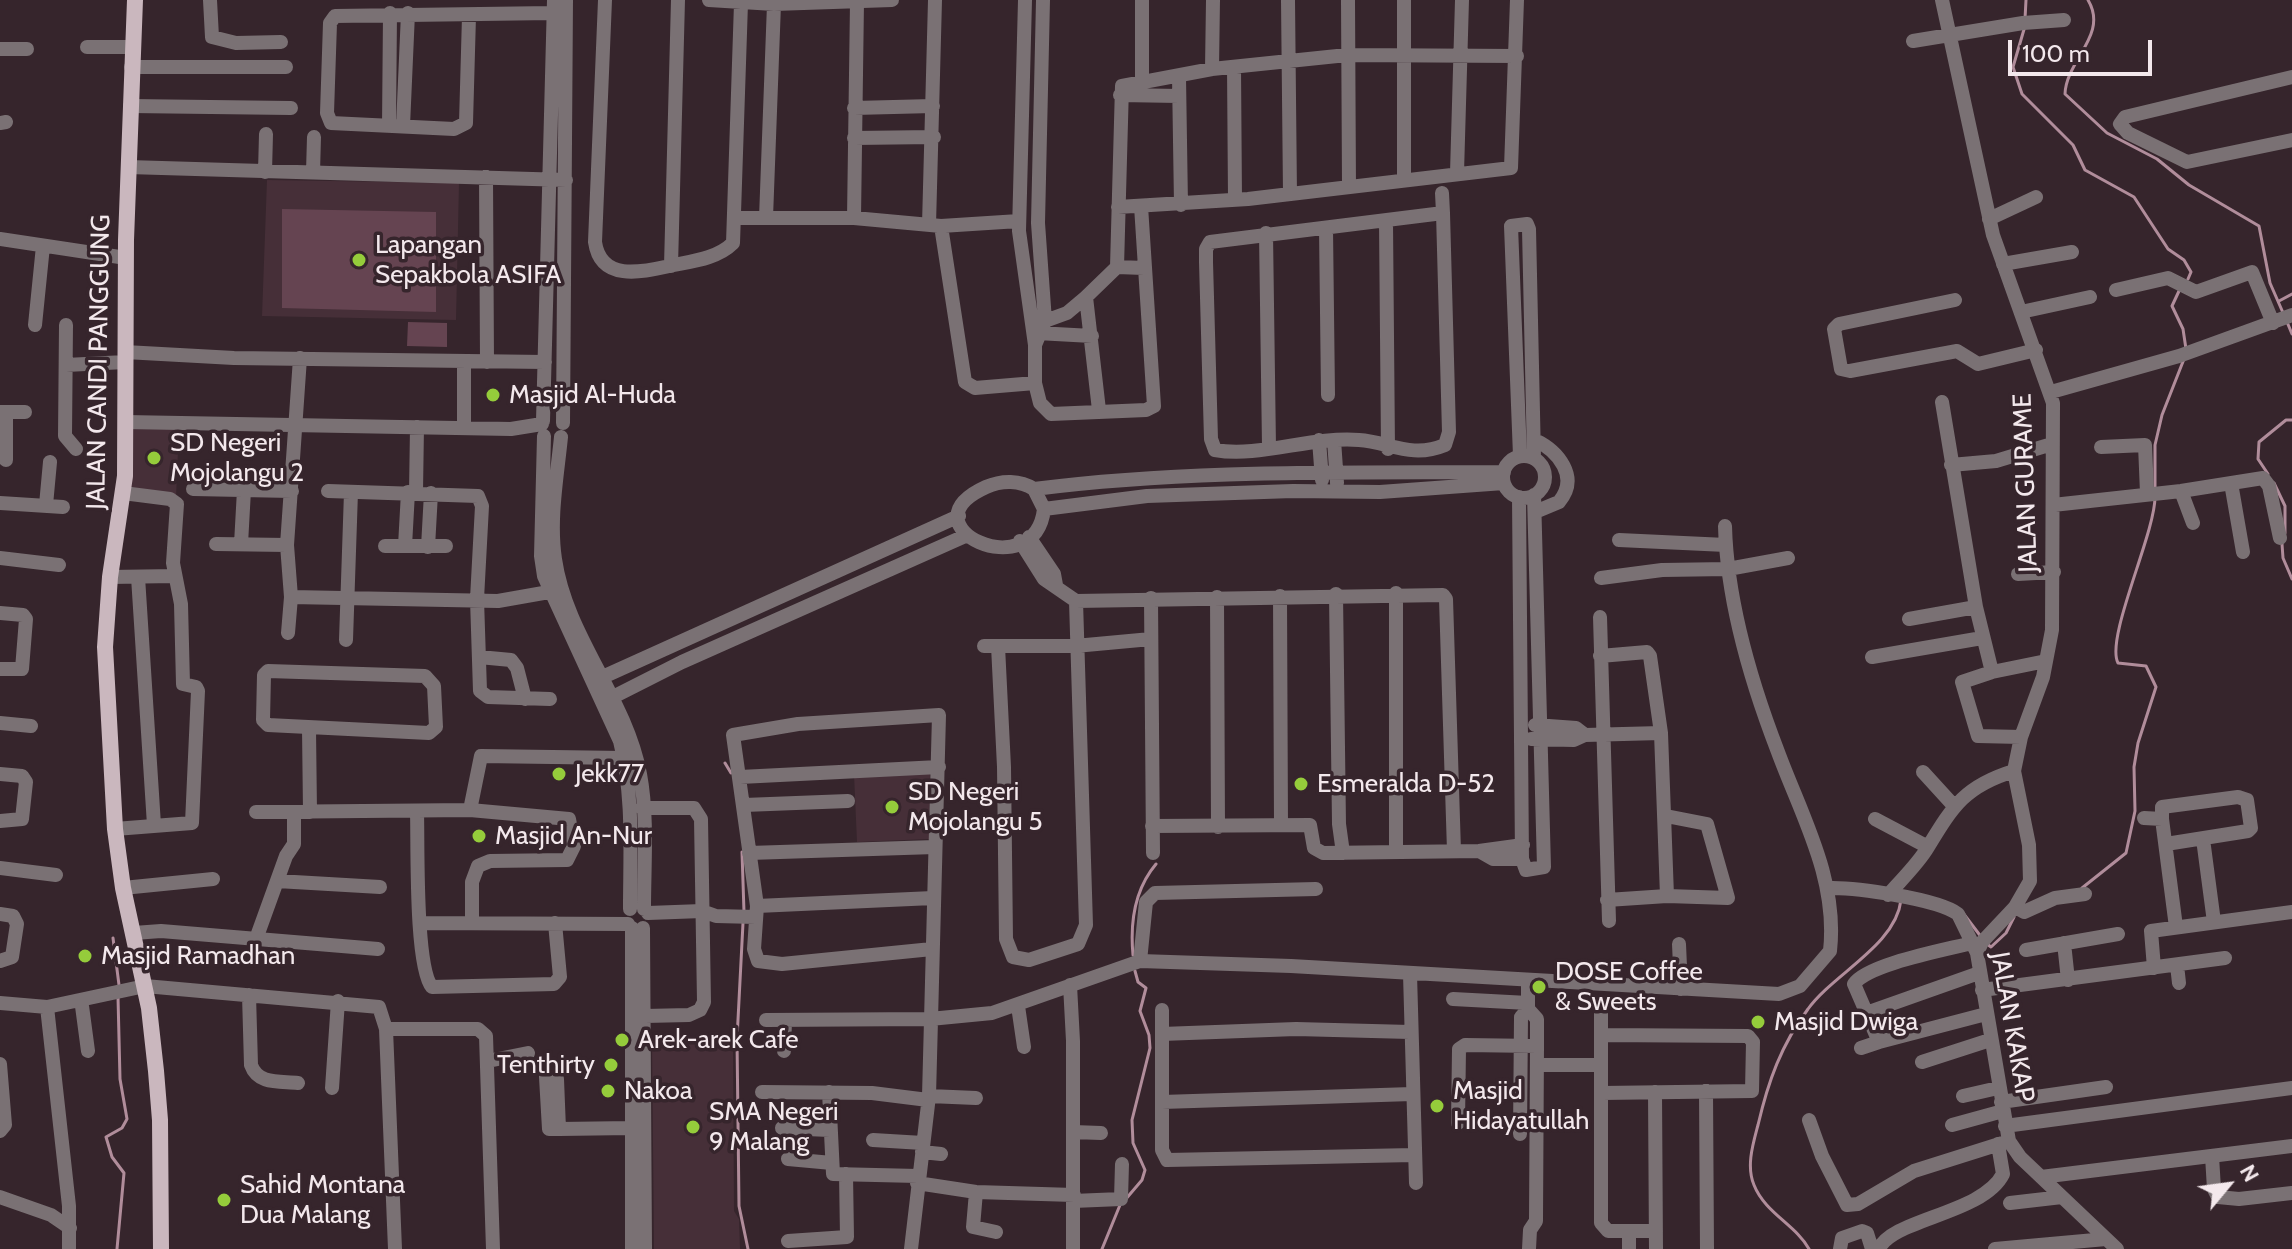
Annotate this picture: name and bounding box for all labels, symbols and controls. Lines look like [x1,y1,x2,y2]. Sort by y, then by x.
scale bar [2012,24,2156,74]
text: 100 m [2022,39,2090,68]
street label: JALAN CANDI PANGGUNG [81,214,117,510]
place label: Lapangan Sepakbola ASIFA [375,229,561,290]
marker: Lapangan Sepakbola ASIFA [350,251,368,269]
place label: Masjid Al-Huda [509,379,676,411]
marker: Masjid Al-Huda [484,386,502,404]
street label: JALAN GURAME [2007,393,2045,573]
place label: SD Negeri Mojolangu 2 [170,427,304,488]
marker: SD Negeri Mojolangu 2 [145,449,163,467]
place label: Jekk77 [575,758,644,790]
marker: Jekk77 [550,765,568,783]
place label: Esmeralda D-52 [1317,768,1495,800]
marker: Esmeralda D-52 [1292,775,1310,793]
place label: SD Negeri Mojolangu 5 [908,776,1043,838]
marker: SD Negeri Mojolangu 5 [883,798,901,816]
place label: Masjid An-Nur [495,820,652,852]
marker: Masjid An-Nur [470,827,488,845]
place label: Masjid Ramadhan [101,940,295,972]
marker: Masjid Ramadhan [76,947,94,965]
street label: JALAN KAKAP [1983,949,2041,1105]
place label: DOSE Coffee & Sweets [1555,956,1703,1018]
marker: DOSE Coffee & Sweets [1530,978,1548,996]
place label: Masjid Dwiga [1774,1006,1918,1038]
marker: Masjid Dwiga [1749,1013,1767,1031]
place label: Arek-arek Cafe [638,1024,799,1056]
marker: Arek-arek Cafe [613,1031,631,1049]
place label: Tenthirty [497,1049,595,1081]
marker: Tenthirty [602,1056,620,1074]
place label: Nakoa [624,1075,692,1107]
place label: Masjid Hidayatullah [1453,1075,1589,1136]
marker: Nakoa [599,1082,617,1100]
place label: SMA Negeri 9 Malang [709,1096,838,1158]
marker: Masjid Hidayatullah [1428,1097,1446,1115]
marker: SMA Negeri 9 Malang [684,1118,702,1136]
north arrow [2188,1145,2268,1225]
text: N [2234,1160,2265,1186]
place label: Sahid Montana Dua Malang [240,1169,405,1230]
marker: Sahid Montana Dua Malang [215,1191,233,1209]

